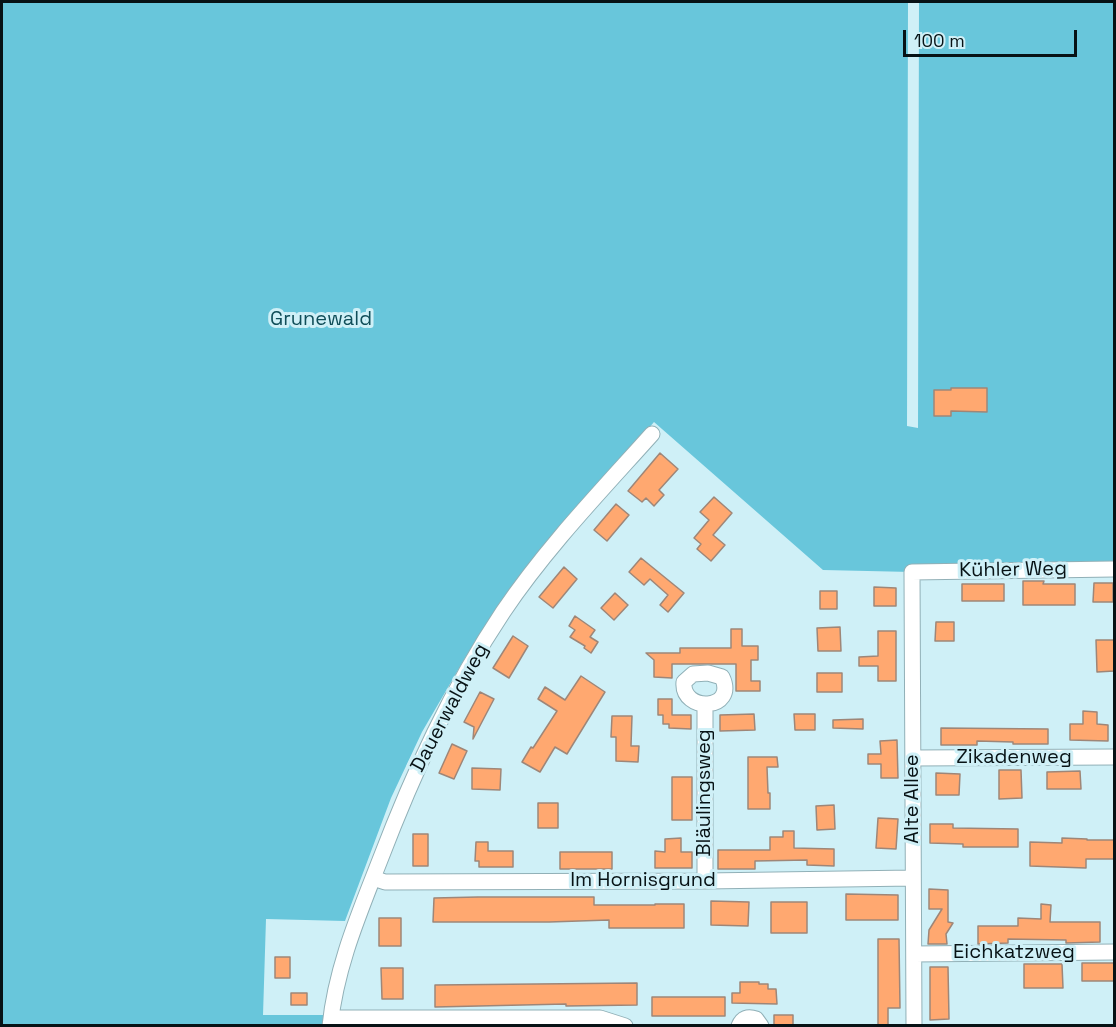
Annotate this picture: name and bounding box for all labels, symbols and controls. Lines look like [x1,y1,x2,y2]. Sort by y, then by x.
scale bar [906,18,1080,56]
text: 100 m [914,29,965,52]
park label: Grunewald [270,308,372,332]
street label: Kühler Weg [959,557,1067,583]
street label: Dauerwaldweg [406,640,494,776]
street label: Bläulingsweg [693,729,717,857]
street label: Zikadenweg [956,746,1072,770]
street label: Alte Allee [901,754,925,844]
street label: Im Hornisgrund [570,869,716,893]
street label: Eichkatzweg [953,941,1075,965]

